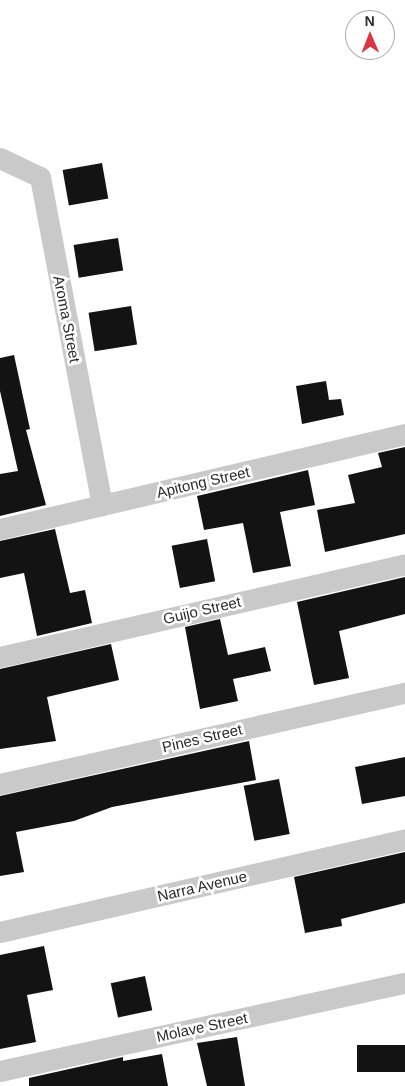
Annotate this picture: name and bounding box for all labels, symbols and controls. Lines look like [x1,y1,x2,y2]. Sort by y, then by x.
north arrow [345,10,395,60]
text: N [365,13,375,29]
street label: Aroma Street [50,274,84,364]
street label: Apitong Street [155,463,251,501]
street label: Guijo Street [161,592,243,628]
street label: Pines Street [160,720,244,756]
street label: Narra Avenue [155,867,249,905]
street label: Molave Street [155,1009,249,1045]

